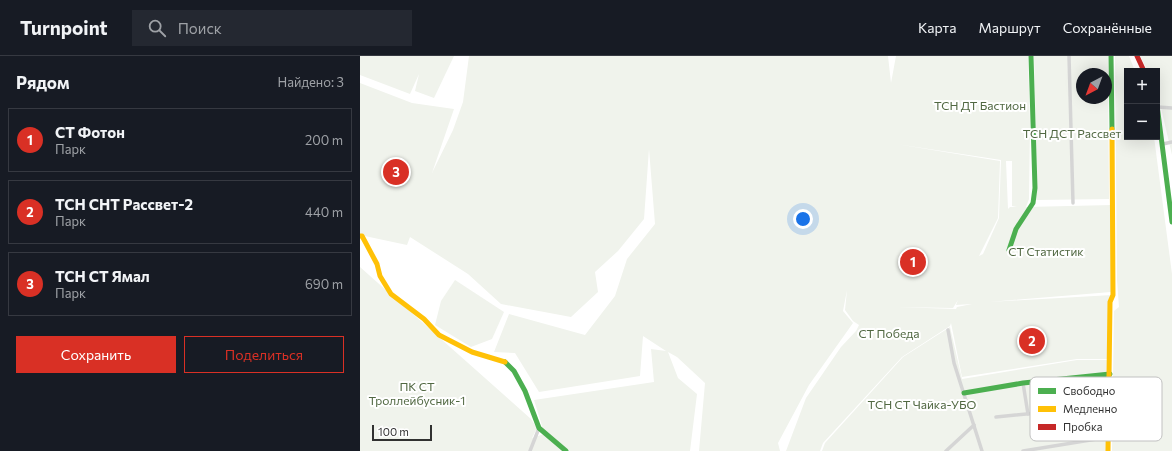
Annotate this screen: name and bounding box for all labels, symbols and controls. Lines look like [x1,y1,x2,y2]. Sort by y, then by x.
search box [132,10,412,46]
text: Turnpoint [20,16,108,39]
icon: search [146,17,168,39]
text: Поиск [178,19,222,37]
text: Карта [918,19,956,36]
text: Маршрут [978,19,1041,36]
text: Сохранённые [1063,19,1152,36]
north arrow [1076,68,1112,104]
map controls [1124,68,1160,140]
button: + [1124,68,1160,104]
text: Рядом [16,72,70,93]
text: Найдено: 3 [277,74,344,90]
park label: ТСН ДТ Бастион [934,98,1026,112]
button: − [1124,104,1160,140]
text: СТ Фотон [55,123,125,141]
park label: ТСН ДСТ Рассвет [1023,126,1122,140]
text: 1 [27,132,33,148]
text: 200 m [305,132,343,148]
text: Парк [55,141,86,157]
pin: 3 [383,157,409,187]
text: ТСН СНТ Рассвет-2 [55,195,193,213]
text: 2 [26,204,34,220]
text: 440 m [305,204,343,220]
your location [793,209,813,229]
text: Парк [55,213,86,229]
park label: СТ Статистик [1008,244,1084,258]
pin: 1 [900,247,926,277]
text: ТСН СТ Ямал [55,267,150,285]
text: 3 [26,276,34,292]
text: 690 m [305,276,343,292]
text: Парк [55,285,86,301]
park label: СТ Победа [858,326,920,340]
pin: 2 [1019,326,1045,356]
button: Сохранить [16,336,176,373]
button: Поделиться [184,336,344,373]
legend [1030,377,1162,441]
park label: ПК СТ Троллейбусник-1 [369,379,465,407]
text: Свободно [1063,384,1116,397]
park label: ТСН СТ Чайка-УБО [868,397,977,411]
text: Медленно [1063,402,1118,415]
text: Пробка [1063,420,1102,433]
scale bar [372,423,432,442]
text: 100 m [378,425,409,438]

